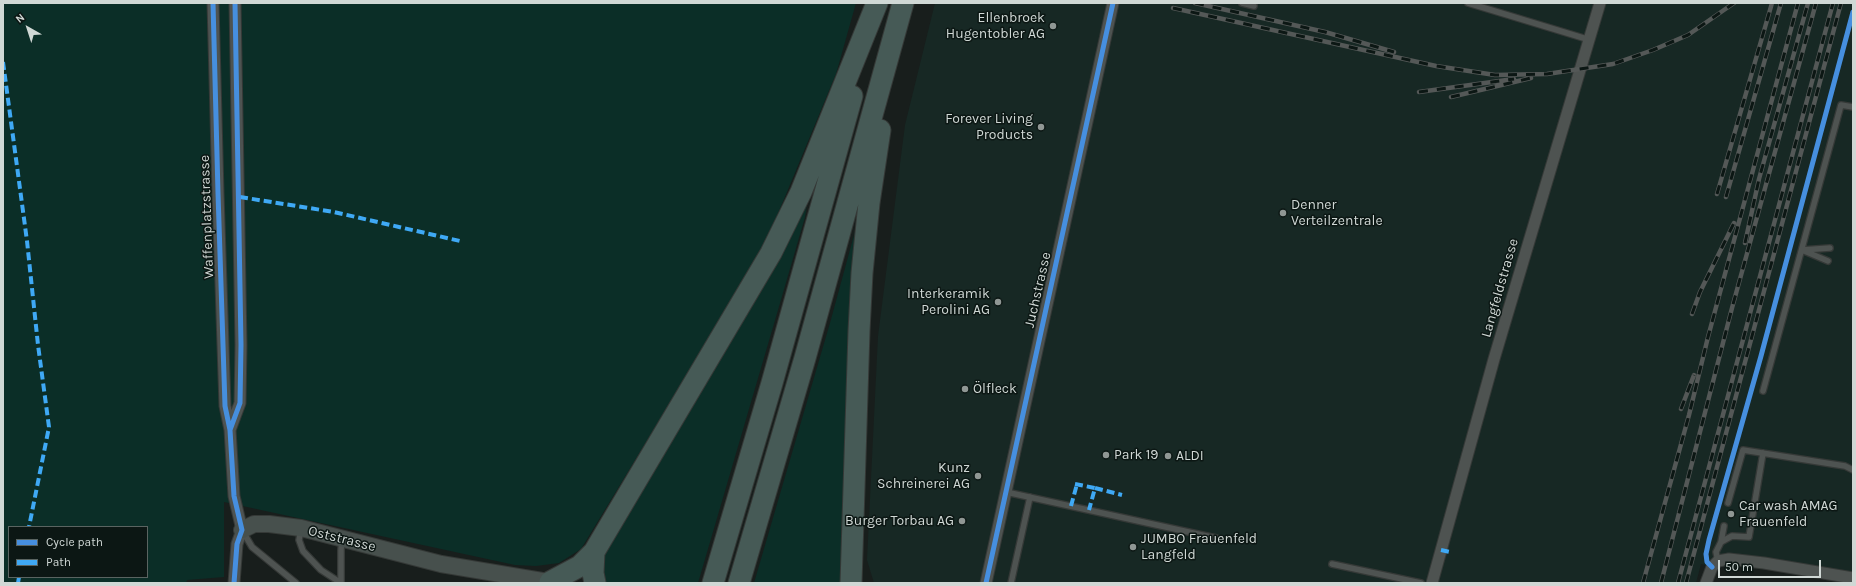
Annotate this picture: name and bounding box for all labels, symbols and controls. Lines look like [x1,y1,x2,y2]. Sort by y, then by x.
north arrow [8,8,48,48]
place label: Ellenbroek Hugentobler AG [946,10,1045,42]
text: N [13,11,27,26]
marker: Ellenbroek Hugentobler AG [1048,21,1058,31]
place label: Forever Living Products [945,111,1033,144]
marker: Forever Living Products [1036,122,1046,132]
street label: Waffenplatzstrasse [196,155,218,279]
place label: Denner Verteilzentrale [1291,197,1383,230]
marker: Denner Verteilzentrale [1278,208,1288,218]
street label: Langfeldstrasse [1478,237,1522,339]
street label: Juchstrasse [1021,251,1055,329]
place label: Interkeramik Perolini AG [907,286,990,318]
marker: Interkeramik Perolini AG [993,297,1003,307]
place label: Ölfleck [973,381,1017,397]
marker: Ölfleck [960,384,970,394]
place label: Park 19 [1114,447,1158,463]
place label: ALDI [1176,448,1204,464]
marker: Park 19 [1101,450,1111,460]
marker: ALDI [1163,451,1173,461]
place label: Kunz Schreinerei AG [877,460,970,492]
marker: Kunz Schreinerei AG [973,471,983,481]
place label: Car wash AMAG Frauenfeld [1739,498,1838,530]
marker: Car wash AMAG Frauenfeld [1726,509,1736,519]
place label: Burger Torbau AG [845,513,954,529]
marker: Burger Torbau AG [957,516,967,526]
street label: Oststrasse [307,523,377,555]
legend [8,526,148,578]
place label: JUMBO Frauenfeld Langfeld [1141,531,1257,564]
text: Cycle path [46,535,103,549]
marker: JUMBO Frauenfeld Langfeld [1128,542,1138,552]
scale bar [1720,552,1823,578]
text: Path [46,555,71,569]
text: 50 m [1725,560,1753,574]

